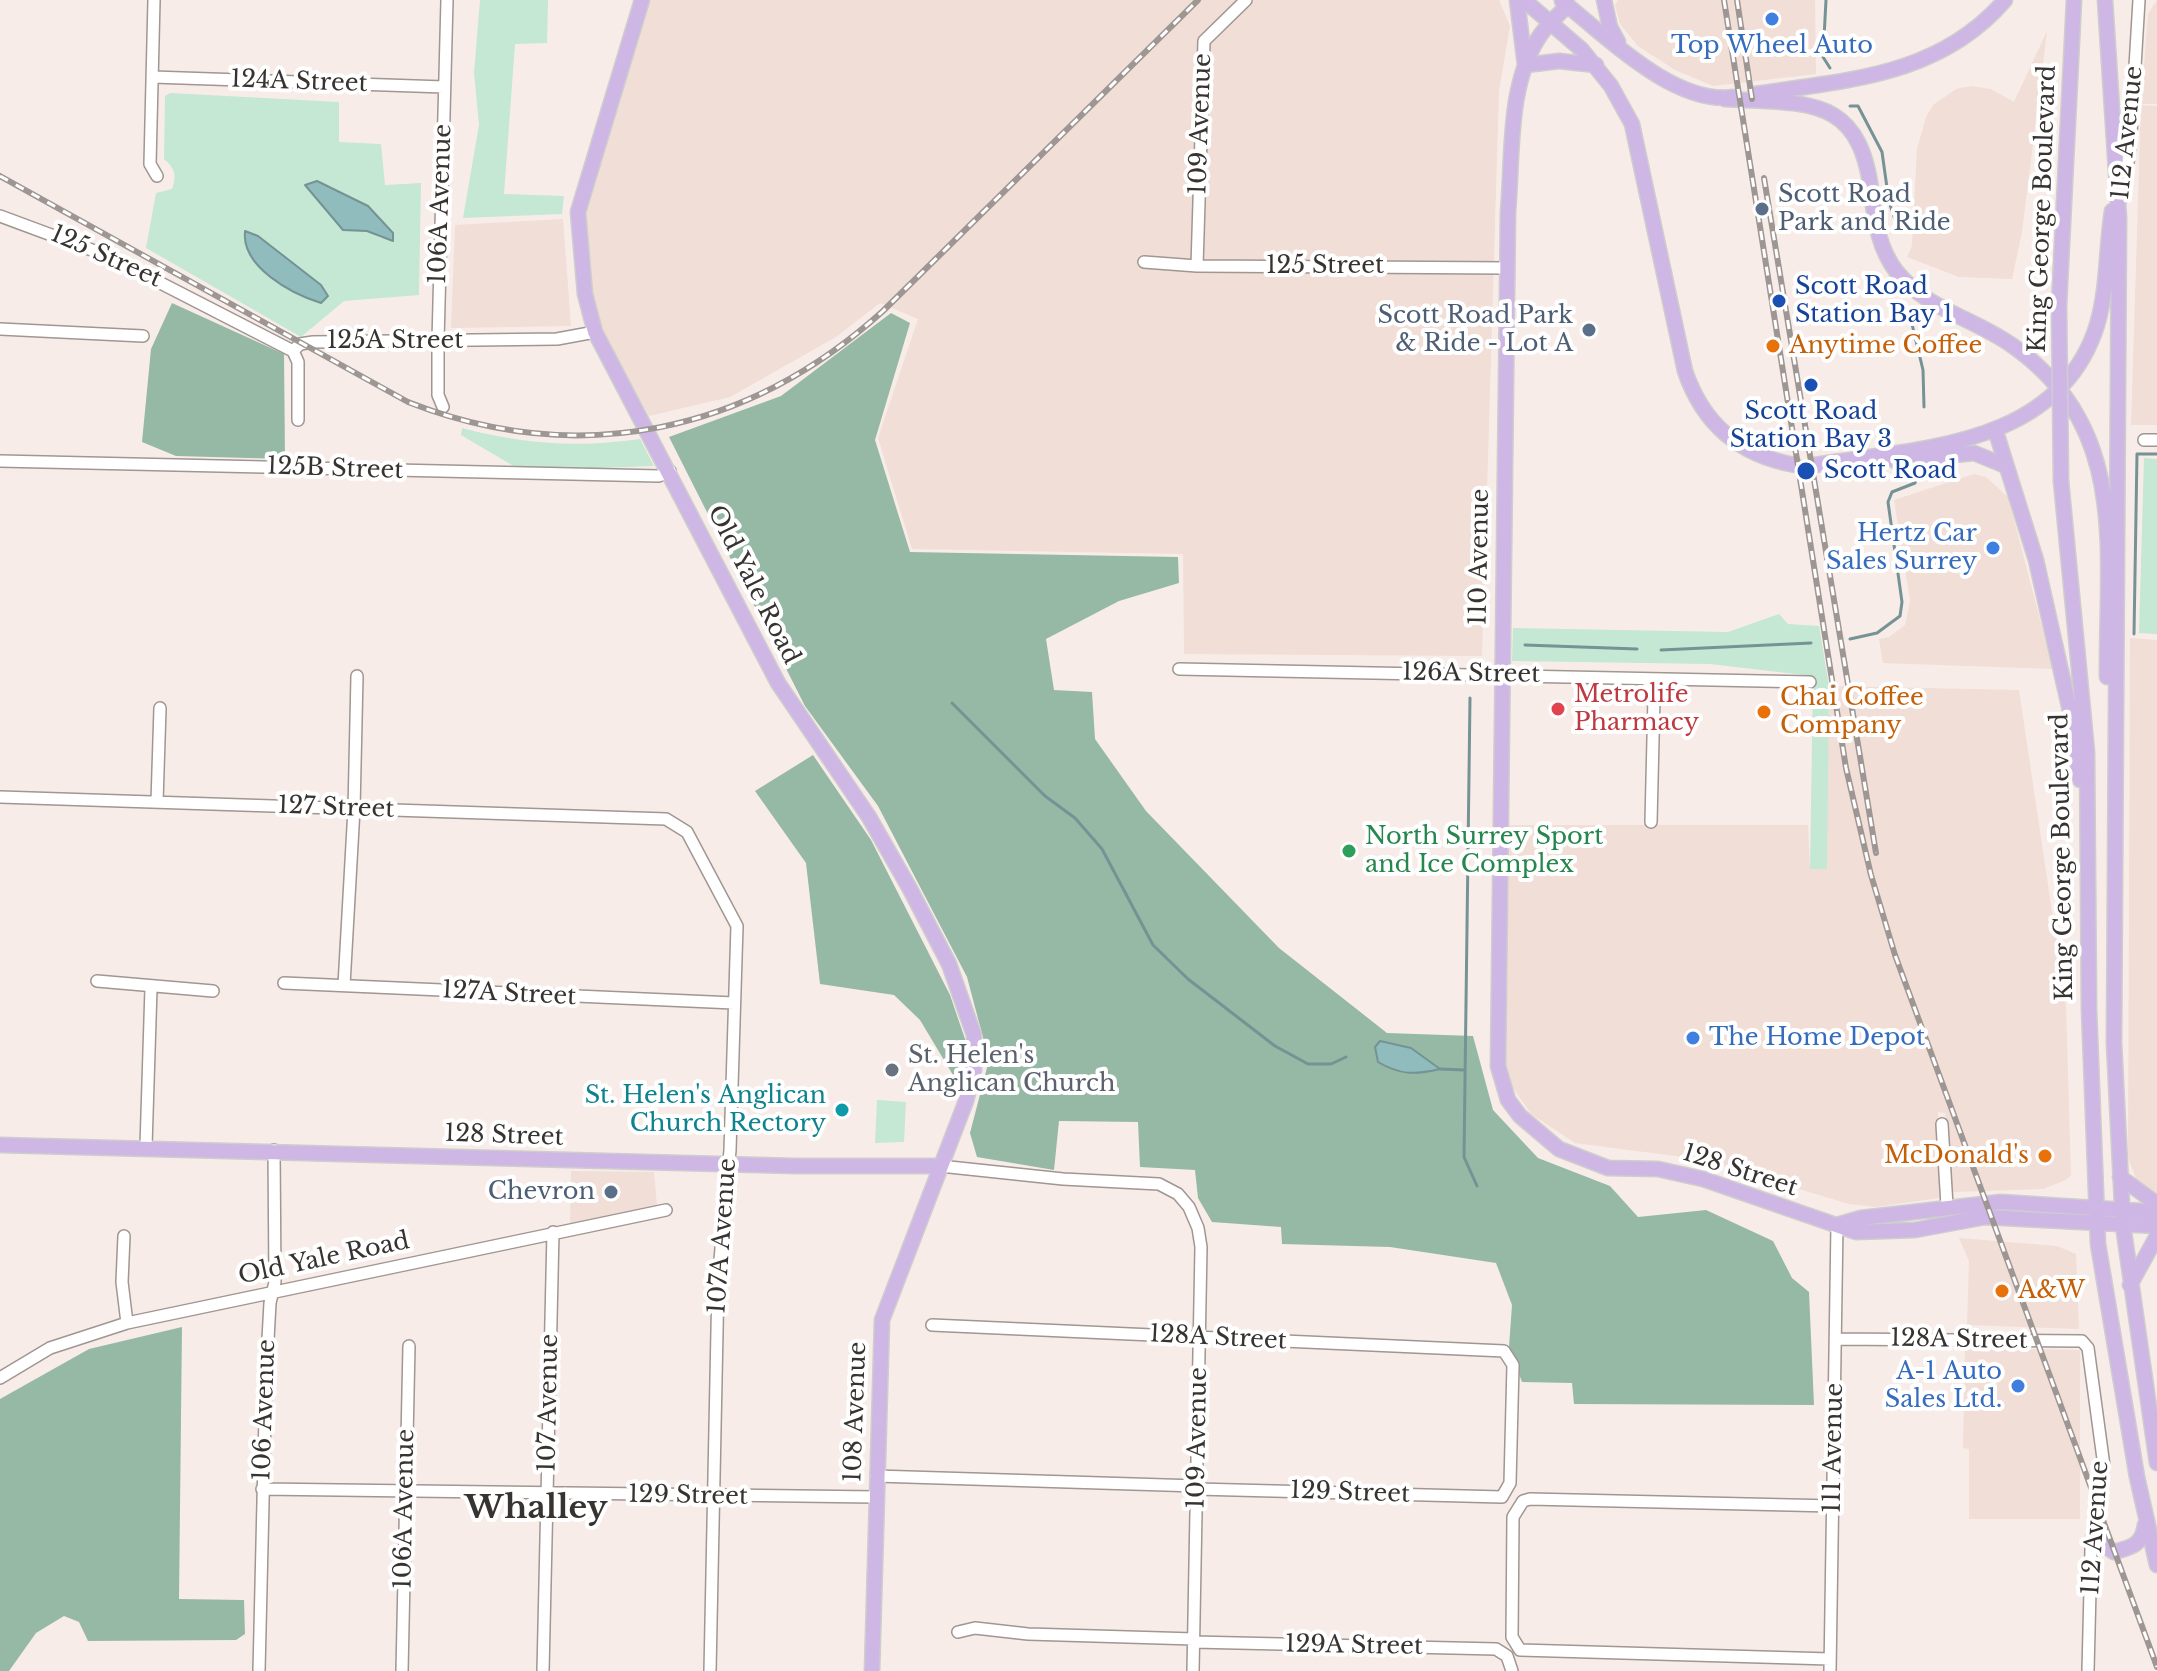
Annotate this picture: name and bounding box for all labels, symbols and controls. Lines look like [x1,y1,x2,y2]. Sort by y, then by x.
marker: Top Wheel Auto [1763,10,1781,28]
place label: Top Wheel Auto [1671,32,1873,60]
street label: 109 Avenue [1184,53,1218,195]
street label: 124A Street [230,65,368,99]
street label: King George Boulevard [2024,65,2062,353]
street label: 112 Avenue [2107,65,2149,201]
street label: 106A Avenue [424,124,458,284]
place label: Scott Road Park and Ride [1778,181,1951,237]
marker: Scott Road Park and Ride [1753,200,1771,218]
street label: 125 Street [46,220,166,294]
street label: 125 Street [1266,252,1384,280]
place label: Scott Road Station Bay 1 [1795,273,1953,329]
marker: Scott Road Station Bay 1 [1770,292,1788,310]
place label: Scott Road Park & Ride - Lot A [1377,302,1573,358]
marker: Scott Road Park & Ride - Lot A [1580,321,1598,339]
street label: 125A Street [327,327,463,355]
place label: Anytime Coffee [1789,332,1982,360]
marker: Anytime Coffee [1764,337,1782,355]
marker: Scott Road Station Bay 3 [1802,376,1820,394]
place label: Scott Road Station Bay 3 [1730,398,1892,454]
street label: 125B Street [266,452,404,486]
place label: Scott Road [1824,457,1957,485]
marker: Scott Road [1795,460,1817,482]
street label: 110 Avenue [1464,488,1496,626]
street label: Old Yale Road [701,501,805,669]
place label: Hertz Car Sales Surrey [1826,520,1977,576]
marker: Hertz Car Sales Surrey [1984,539,2002,557]
street label: 126A Street [1401,658,1541,690]
place label: Metrolife Pharmacy [1574,681,1699,737]
place label: Chai Coffee Company [1780,684,1924,740]
marker: Metrolife Pharmacy [1549,700,1567,718]
marker: Chai Coffee Company [1755,703,1773,721]
street label: King George Boulevard [2046,713,2080,1001]
street label: 127 Street [277,792,395,824]
place label: North Surrey Sport and Ice Complex [1365,823,1603,879]
marker: North Surrey Sport and Ice Complex [1340,842,1358,860]
street label: 127A Street [441,976,577,1012]
place label: The Home Depot [1709,1024,1925,1052]
marker: The Home Depot [1684,1029,1702,1047]
place label: St. Helen's Anglican Church [908,1042,1115,1098]
marker: St. Helen's Anglican Church [883,1061,901,1079]
place label: St. Helen's Anglican Church Rectory [585,1082,826,1138]
marker: St. Helen's Anglican Church Rectory [833,1101,851,1119]
street label: 128 Street [444,1120,564,1152]
street label: 128 Street [1679,1139,1801,1203]
place label: McDonald's [1884,1142,2029,1170]
marker: McDonald's [2036,1147,2054,1165]
street label: 107A Avenue [703,1157,743,1315]
place label: Chevron [488,1178,595,1206]
marker: Chevron [602,1183,620,1201]
street label: Old Yale Road [236,1227,412,1291]
place label: A&W [2018,1277,2085,1305]
marker: A&W [1993,1282,2011,1300]
street label: 128A Street [1149,1320,1287,1356]
street label: 128A Street [1890,1324,2028,1356]
street label: 107 Avenue [533,1334,565,1472]
street label: 106 Avenue [248,1339,282,1481]
street label: 108 Avenue [839,1341,873,1483]
place label: A-1 Auto Sales Ltd. [1885,1358,2002,1414]
street label: 109 Avenue [1182,1367,1214,1509]
marker: A-1 Auto Sales Ltd. [2009,1377,2027,1395]
street label: 111 Avenue [1818,1383,1850,1513]
street label: 106A Avenue [389,1429,421,1589]
street label: 112 Avenue [2077,1460,2115,1596]
street label: 129 Street [1290,1477,1410,1509]
street label: 129 Street [628,1481,748,1511]
district label: Whalley [464,1490,608,1528]
street label: 129A Street [1285,1630,1423,1662]

